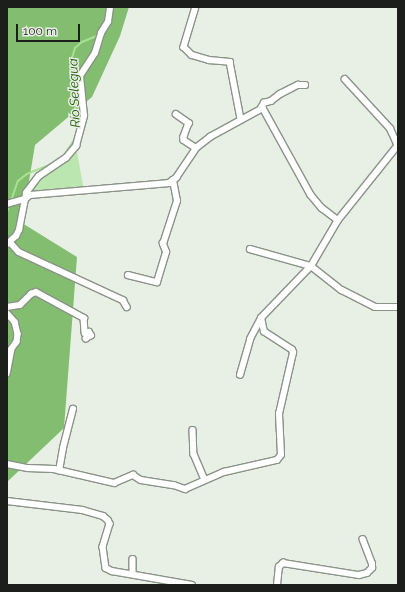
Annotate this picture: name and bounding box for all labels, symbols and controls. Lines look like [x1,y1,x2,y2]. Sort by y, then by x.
scale bar [18,16,82,42]
text: 100 m [23,24,57,38]
water label: Río Selegua [66,58,84,128]

